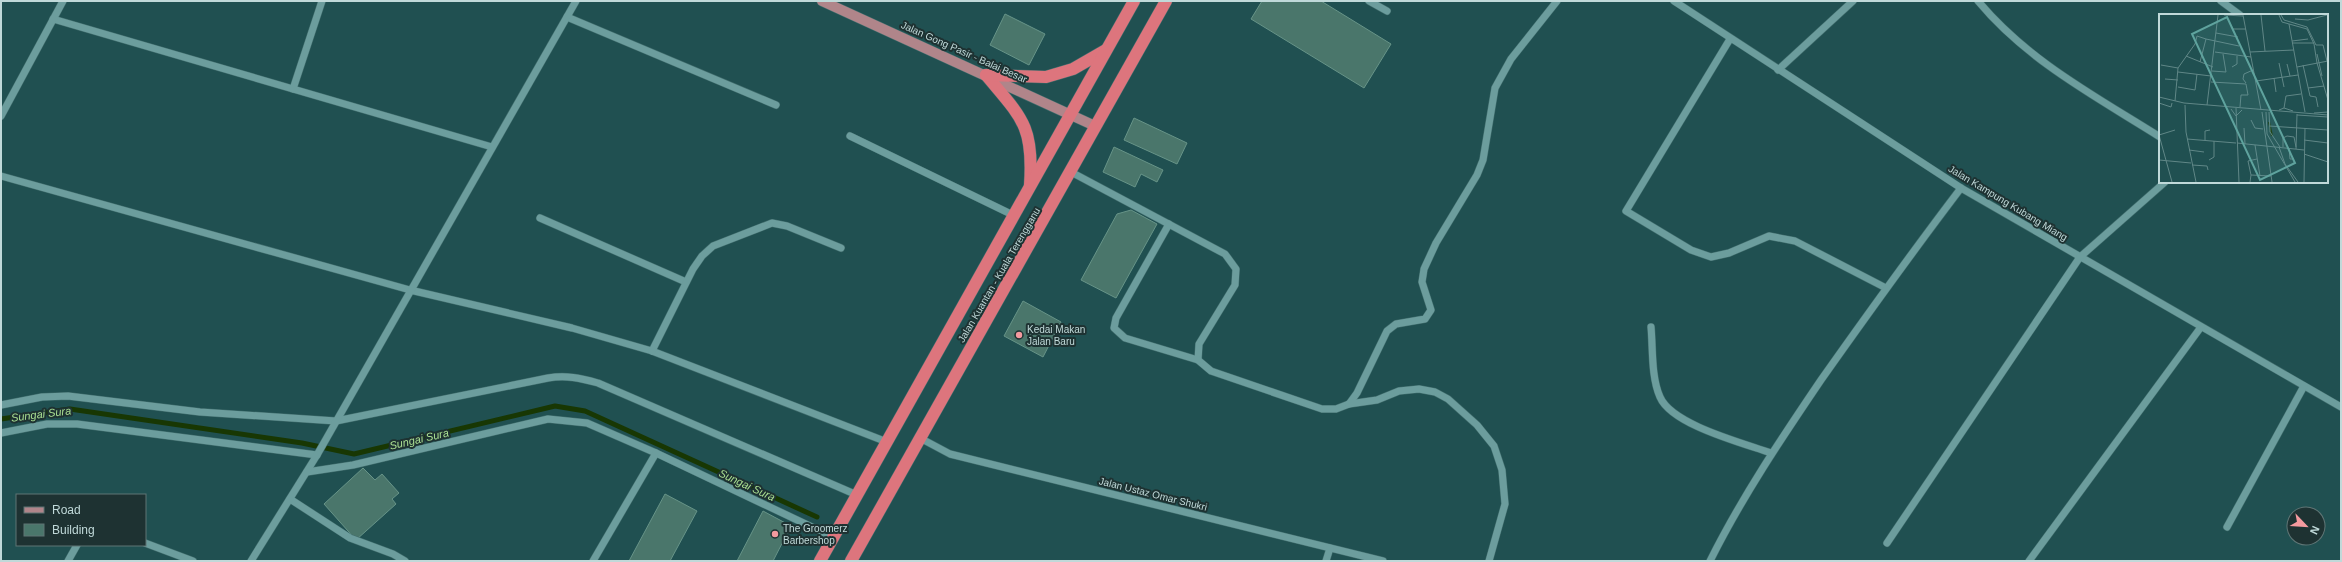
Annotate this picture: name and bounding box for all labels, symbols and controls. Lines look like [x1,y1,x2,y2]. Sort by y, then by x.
inset map [2159,14,2328,183]
street label: Jalan Gong Pasir - Balai Besar [899,19,1029,85]
street label: Jalan Kampung Kubang Miang [1947,163,2069,243]
street label: Jalan Kuantan - Kuala Terengganu [956,206,1042,344]
place label: Kedai Makan Jalan Baru [1027,324,1085,347]
marker: Kedai Makan Jalan Baru [1014,330,1024,340]
water label: Sungai Sura [10,404,72,424]
water label: Sungai Sura [388,426,450,452]
water label: Sungai Sura [717,467,777,503]
street label: Jalan Ustaz Omar Shukri [1098,475,1208,513]
legend [16,494,146,546]
text: Road [52,503,81,517]
north arrow [2286,506,2326,546]
text: Building [52,523,95,537]
place label: The Groomerz Barbershop [783,523,847,546]
text: N [2308,524,2322,536]
marker: The Groomerz Barbershop [770,529,780,539]

